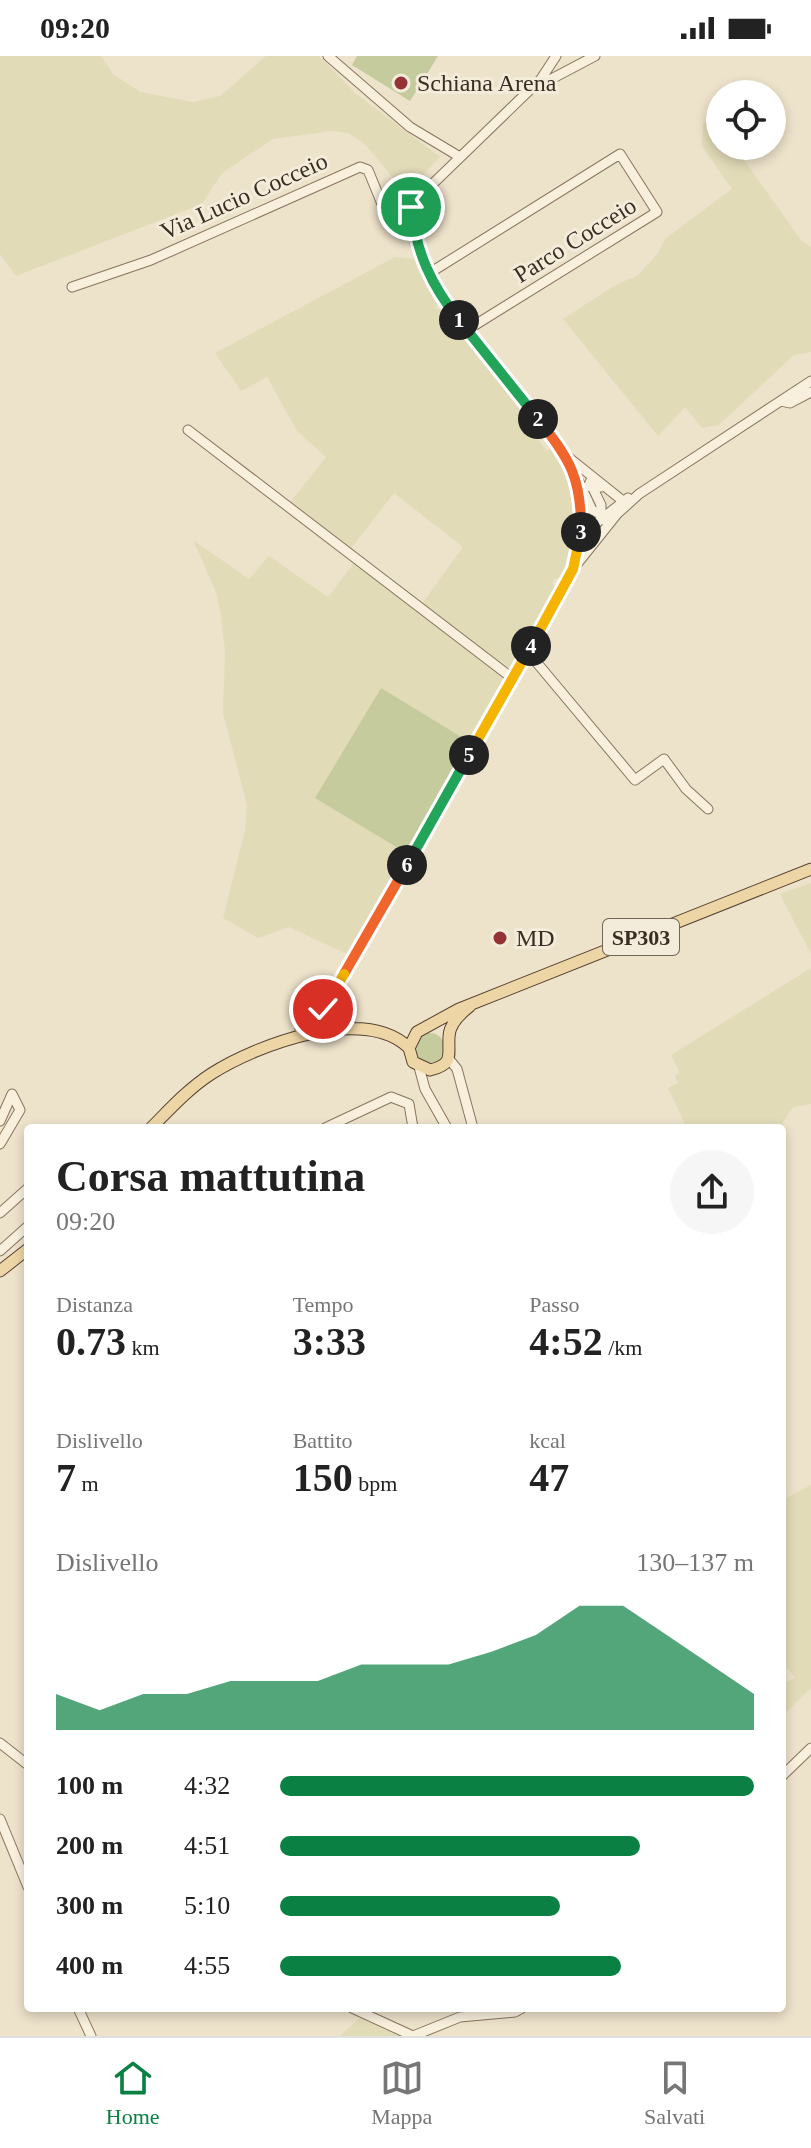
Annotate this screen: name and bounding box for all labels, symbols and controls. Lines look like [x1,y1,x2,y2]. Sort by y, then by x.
text: 09:20 [40,11,110,44]
place label: Schiana Arena [417,70,557,96]
marker: Schiana Arena [392,74,410,92]
map controls [706,80,786,160]
button: locate [706,80,786,160]
street label: Via Lucio Cocceio [157,148,331,244]
pin [377,173,445,241]
icon: arrive [389,185,433,229]
street label: Parco Cocceio [509,192,641,288]
pin: 1 [439,300,479,340]
text: 1 [454,307,465,332]
pin: 2 [518,399,558,439]
text: 2 [533,406,544,431]
pin: 3 [561,512,601,552]
text: 3 [576,519,587,544]
pin: 4 [511,626,551,666]
text: 4 [526,633,537,658]
pin: 5 [449,735,489,775]
text: 5 [464,742,475,767]
pin: 6 [387,845,427,885]
text: 6 [402,852,413,877]
road number: SP303 [603,919,679,955]
place label: MD [516,925,555,951]
marker: MD [491,929,509,947]
pin [289,975,357,1043]
icon: check [301,987,345,1031]
button: share [670,1150,754,1234]
text: Corsa mattutina [56,1152,365,1201]
text: 09:20 [56,1207,115,1236]
text: Distanza [56,1292,133,1317]
text: Tempo [293,1292,353,1317]
text: Passo [529,1292,579,1317]
text: 0.73 [56,1319,126,1364]
text: 3:33 [293,1319,366,1364]
text: 4:52 [529,1319,603,1364]
text: km [126,1335,160,1360]
text: /km [603,1335,642,1360]
text: Dislivello [56,1428,143,1453]
text: Battito [293,1428,353,1453]
text: kcal [529,1428,566,1453]
text: 7 [56,1455,76,1500]
text: 150 [293,1455,353,1500]
text: 47 [529,1455,569,1500]
text: m [76,1471,99,1496]
text: bpm [353,1471,397,1496]
text: Dislivello [56,1548,159,1577]
text: 130–137 m [636,1548,754,1577]
text: 100 m [56,1771,123,1800]
text: 4:32 [184,1771,230,1800]
text: 200 m [56,1831,123,1860]
text: 4:51 [184,1831,230,1860]
text: 300 m [56,1891,123,1920]
text: 5:10 [184,1891,230,1920]
text: 400 m [56,1951,123,1980]
text: 4:55 [184,1951,230,1980]
tab: Home [106,2056,160,2130]
tab: Mappa [371,2056,432,2130]
tab: Salvati [644,2056,705,2130]

